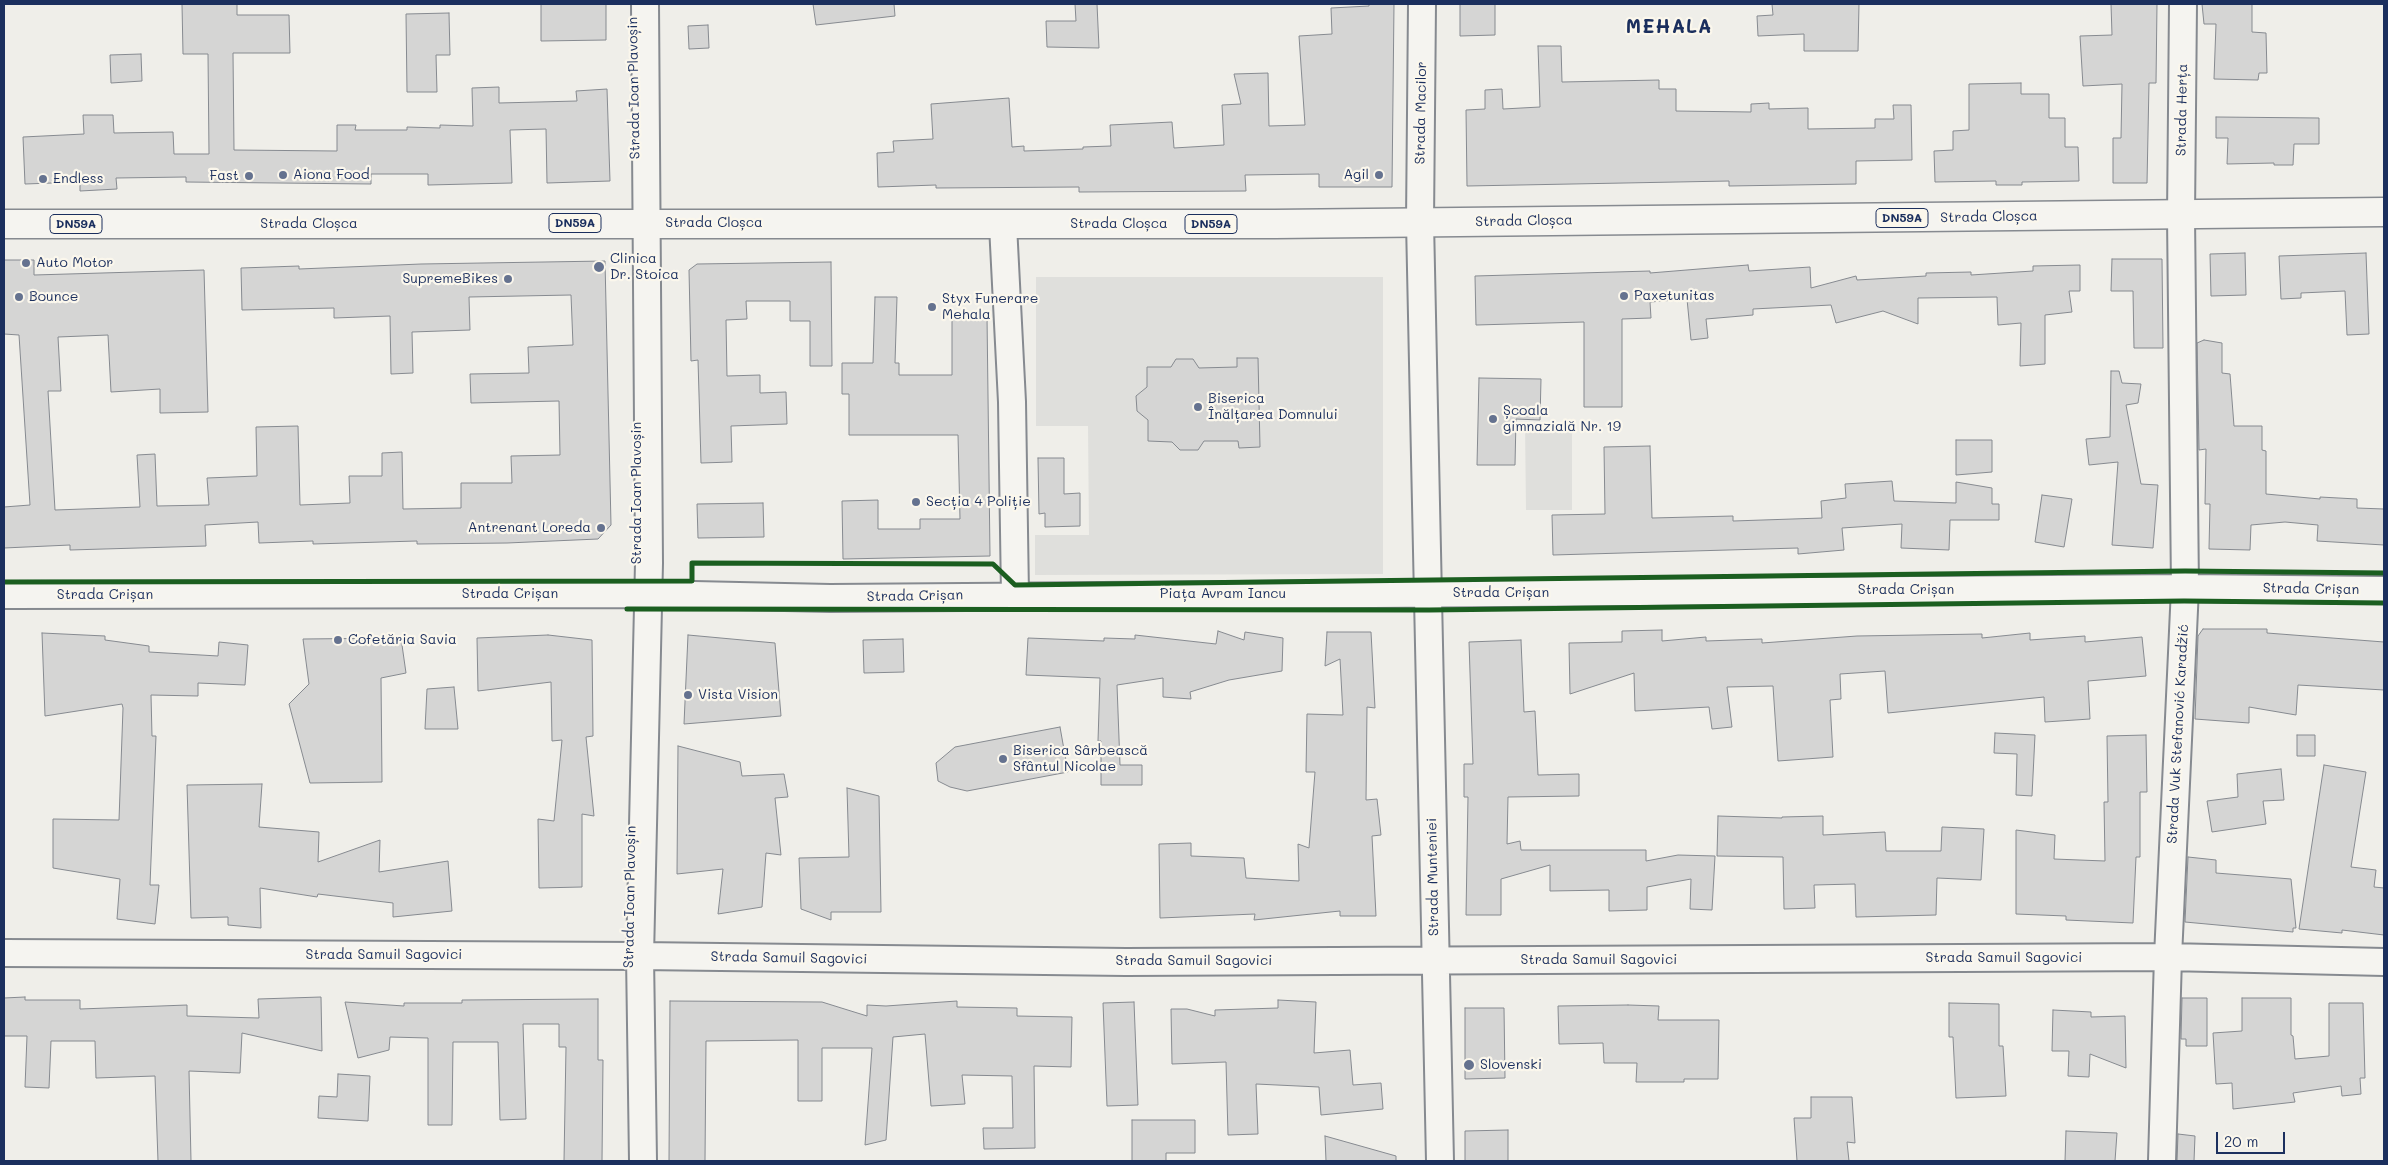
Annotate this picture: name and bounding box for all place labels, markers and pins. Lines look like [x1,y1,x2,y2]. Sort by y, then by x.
place label: Aiona Food [293,167,370,183]
place label: Agil [1343,167,1369,183]
place label: Fast [209,168,239,184]
marker: Aiona Food [277,169,289,181]
marker: Agil [1373,169,1385,181]
marker: Fast [243,170,255,182]
place label: Endless [53,171,103,187]
marker: Endless [37,173,49,185]
place label: Clinica Dr. Stoica [610,251,679,284]
place label: Auto Motor [36,255,113,271]
marker: Auto Motor [20,257,32,269]
marker: Clinica Dr. Stoica [592,260,606,274]
place label: SupremeBikes [402,271,498,287]
marker: SupremeBikes [502,273,514,285]
place label: Paxetunitas [1634,288,1715,304]
place label: Bounce [29,289,78,305]
marker: Paxetunitas [1618,290,1630,302]
marker: Bounce [13,291,25,303]
place label: Styx Funerare Mehala [942,291,1038,324]
marker: Styx Funerare Mehala [926,301,938,313]
place label: Biserica Înălțarea Domnului [1208,391,1338,424]
marker: Biserica Înălțarea Domnului [1192,401,1204,413]
place label: Școala gimnazială Nr. 19 [1503,403,1621,436]
marker: Școala gimnazială Nr. 19 [1487,413,1499,425]
place label: Secția 4 Poliție [926,494,1031,510]
marker: Secția 4 Poliție [910,496,922,508]
place label: Antrenant Loreda [468,520,591,536]
marker: Antrenant Loreda [595,522,607,534]
place label: Cofetăria Savia [348,632,457,648]
marker: Cofetăria Savia [332,634,344,646]
place label: Vista Vision [698,687,778,703]
marker: Vista Vision [682,689,694,701]
place label: Biserica Sârbească Sfântul Nicolae [1013,743,1148,776]
marker: Biserica Sârbească Sfântul Nicolae [997,753,1009,765]
place label: Slovenski [1480,1057,1542,1073]
marker: Slovenski [1462,1058,1476,1072]

